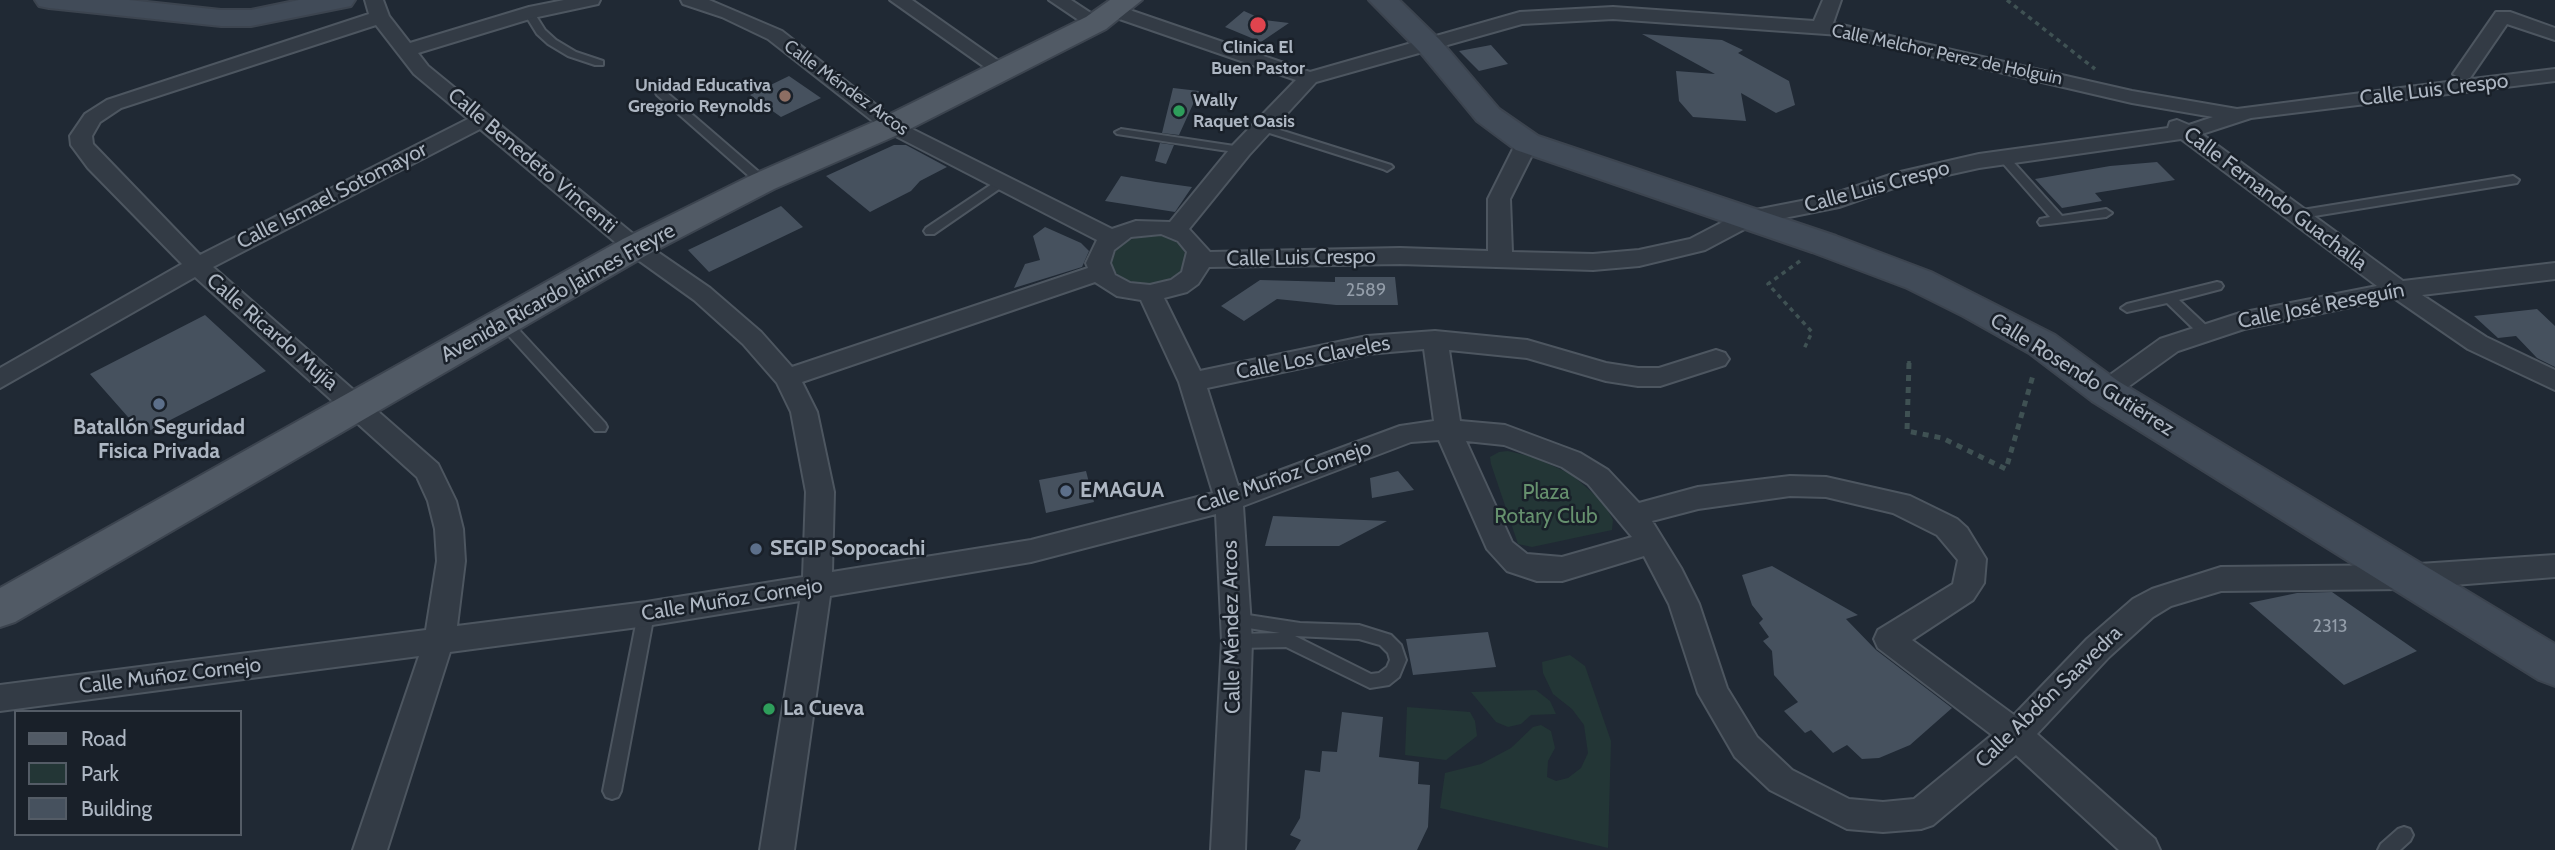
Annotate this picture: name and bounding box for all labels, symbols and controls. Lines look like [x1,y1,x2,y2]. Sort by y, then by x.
marker: Clinica El Buen Pastor [1248,15,1268,35]
street label: Calle Melchor Perez de Holguin [1830,20,2064,90]
street label: Calle Méndez Arcos [779,36,913,140]
place label: Clinica El Buen Pastor [1211,37,1305,80]
street label: Calle Luis Crespo [2358,68,2510,112]
place label: Unidad Educativa Gregorio Reynolds [628,75,771,118]
street label: Calle Benedeto Vincenti [442,83,622,239]
marker: Unidad Educativa Gregorio Reynolds [777,88,793,104]
place label: Wally Raquet Oasis [1193,90,1295,132]
marker: Wally Raquet Oasis [1171,103,1187,119]
street label: Calle Fernando Guachalla [2178,122,2372,276]
street label: Calle Ismael Sotomayor [233,137,431,255]
street label: Calle Luis Crespo [1802,155,1952,219]
street label: Avenida Ricardo Jaimes Freyre [437,218,679,368]
street label: Calle Luis Crespo [1226,244,1376,272]
street label: Calle Ricardo Mujía [201,268,343,396]
street label: Calle José Reseguín [2236,277,2406,335]
house number: 2589 [1346,280,1386,302]
street label: Calle Rosendo Gutiérrez [1985,308,2179,442]
street label: Calle Los Claveles [1234,331,1392,385]
marker: Batallón Seguridad Fisica Privada [151,396,167,412]
place label: Batallón Seguridad Fisica Privada [73,415,245,465]
street label: Calle Muñoz Cornejo [1193,435,1375,519]
place label: EMAGUA [1080,478,1164,504]
park label: Plaza Rotary Club [1494,480,1598,530]
marker: EMAGUA [1058,483,1074,499]
place label: SEGIP Sopocachi [770,536,925,562]
street label: Calle Méndez Arcos [1218,540,1246,714]
marker: SEGIP Sopocachi [748,541,764,557]
street label: Calle Muñoz Cornejo [640,573,824,627]
house number: 2313 [2313,616,2347,638]
street label: Calle Abdón Saavedra [1971,621,2127,773]
street label: Calle Muñoz Cornejo [78,652,262,700]
place label: La Cueva [783,696,864,722]
marker: La Cueva [761,701,777,717]
legend [14,710,242,836]
text: Road [81,726,127,751]
text: Park [81,761,119,786]
text: Building [81,796,152,821]

